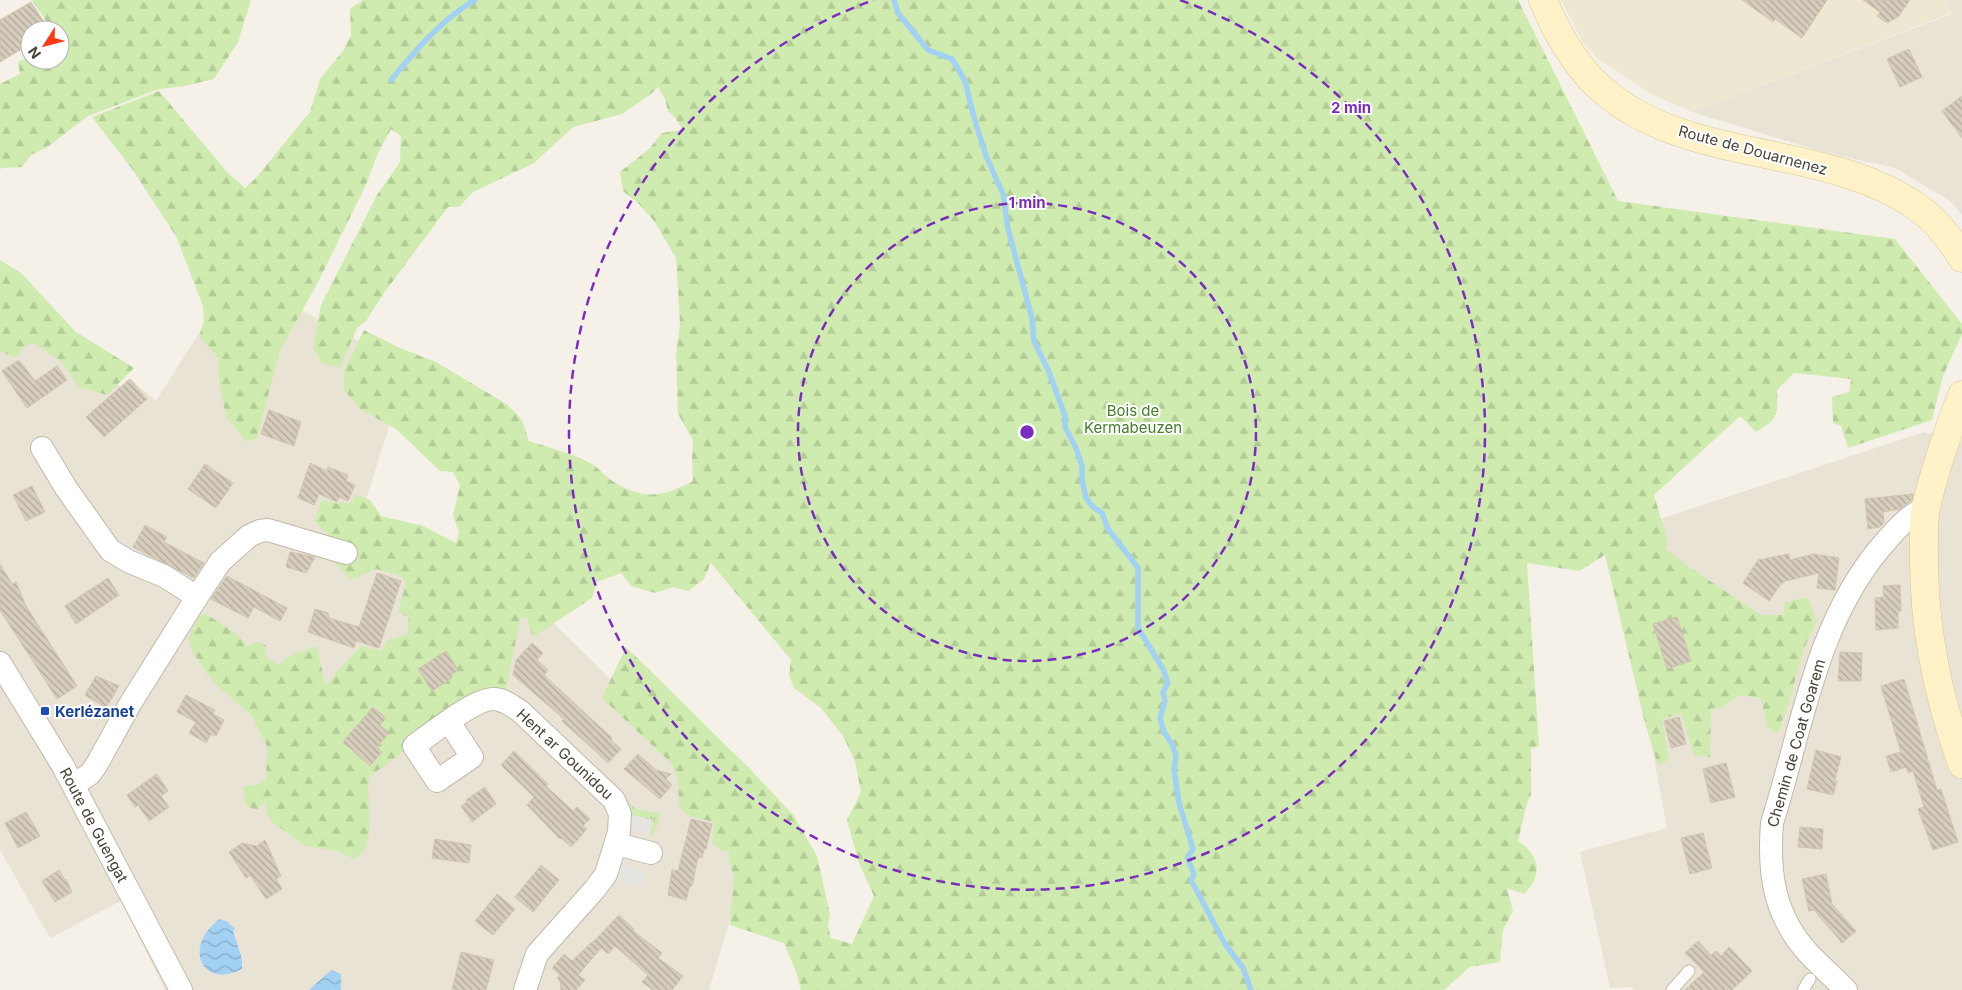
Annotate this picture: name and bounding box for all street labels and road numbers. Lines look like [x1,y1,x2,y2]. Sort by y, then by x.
street label: Route de Douarnenez [1676,121,1830,179]
street label: Chemin de Coat Goarem [1763,657,1829,829]
street label: Hent ar Gounidou [513,705,617,803]
street label: Route de Guengat [56,764,132,886]

